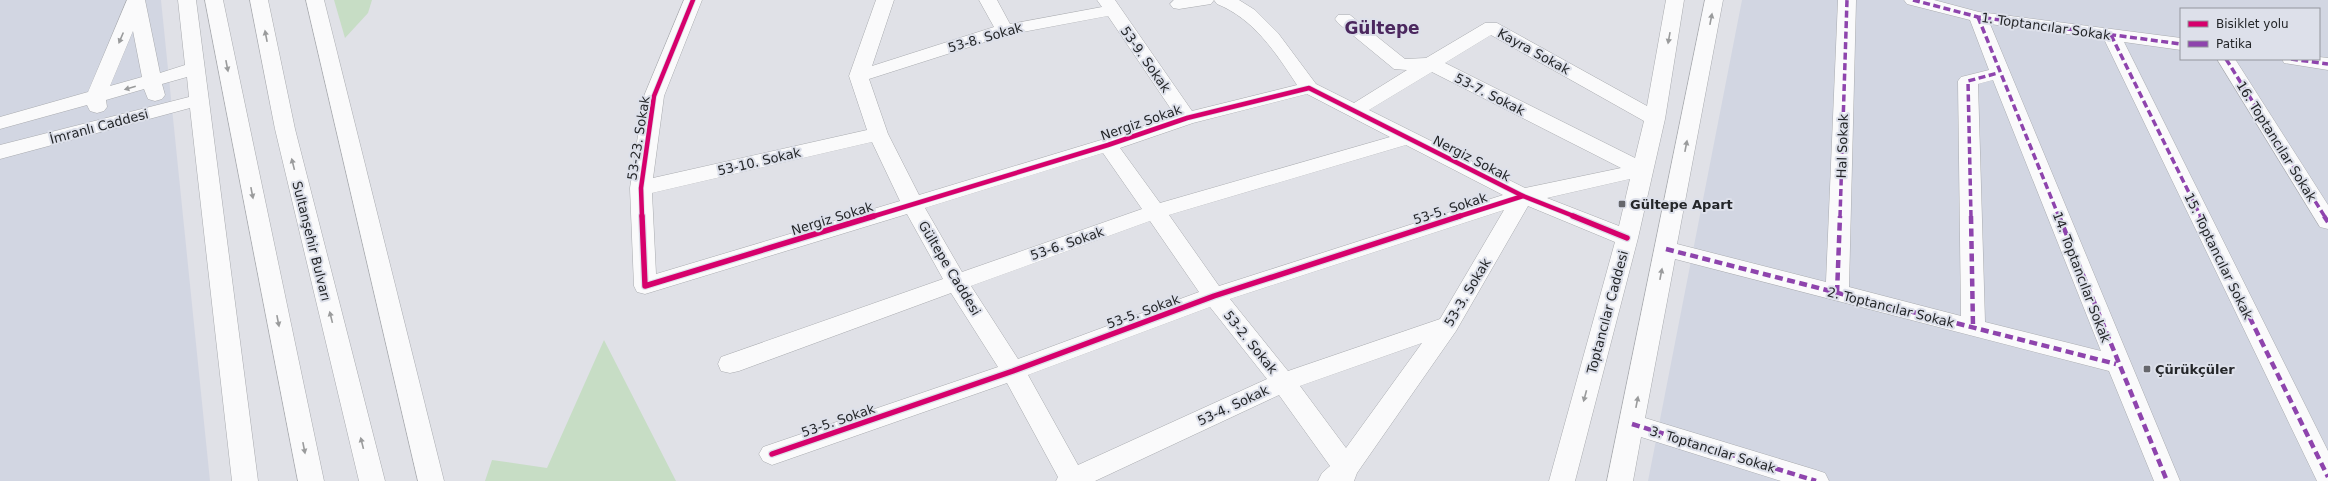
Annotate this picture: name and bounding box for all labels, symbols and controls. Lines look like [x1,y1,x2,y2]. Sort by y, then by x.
legend [2180,8,2320,60]
street label: 1. Toptancılar Sokak [1980,10,2112,43]
one-way arrow [1708,13,1714,25]
text: Bisiklet yolu [2216,17,2289,31]
district label: Gültepe [1344,18,1420,38]
street label: 53-8. Sokak [946,20,1025,55]
street label: 53-9. Sokak [1117,24,1174,95]
street label: Kayra Sokak [1495,25,1573,78]
one-way arrow [263,30,269,43]
one-way arrow [1666,32,1672,45]
one-way arrow [118,33,124,44]
text: Patika [2216,37,2252,51]
one-way arrow [224,60,230,72]
street label: 53-7. Sokak [1452,70,1528,119]
street label: 16. Toptancılar Sokak [2233,78,2320,205]
one-way arrow [123,85,135,91]
street label: 53-23. Sokak [624,94,653,181]
street label: Nergiz Sokak [1099,101,1184,143]
street label: İmranlı Caddesi [48,106,150,147]
street label: Hal Sokak [1834,113,1851,179]
street label: Nergiz Sokak [1431,133,1513,185]
one-way arrow [1683,140,1689,153]
street label: 53-10. Sokak [716,145,803,178]
one-way arrow [290,157,296,170]
street label: Sultanşehir Bulvarı [289,180,334,303]
one-way arrow [250,187,256,199]
street label: 53-5. Sokak [1411,189,1489,227]
street label: 15. Toptancılar Sokak [2181,191,2256,322]
place label: Gültepe Apart [1630,197,1733,212]
street label: Nergiz Sokak [789,199,875,238]
marker: Gültepe Apart [1617,199,1627,209]
street label: 14. Toptancılar Sokak [2050,210,2114,345]
street label: Gültepe Caddesi [915,218,984,318]
street label: 53-6. Sokak [1028,224,1106,263]
street label: Toptancılar Caddesi [1584,249,1631,376]
street label: 53-3. Sokak [1441,255,1494,329]
one-way arrow [1658,268,1664,280]
street label: 2. Toptancılar Sokak [1826,284,1957,331]
street label: 53-5. Sokak [1105,291,1182,332]
street label: 53-2. Sokak [1221,308,1281,377]
one-way arrow [328,311,334,323]
one-way arrow [275,315,281,327]
place label: Çürükçüler [2155,362,2235,377]
marker: Çürükçüler [2142,364,2152,374]
street label: 53-4. Sokak [1195,382,1272,428]
one-way arrow [1582,391,1588,403]
one-way arrow [1634,396,1640,408]
street label: 53-5. Sokak [799,401,877,440]
street label: 3. Toptancılar Sokak [1648,423,1778,476]
one-way arrow [359,437,365,449]
one-way arrow [301,442,307,454]

